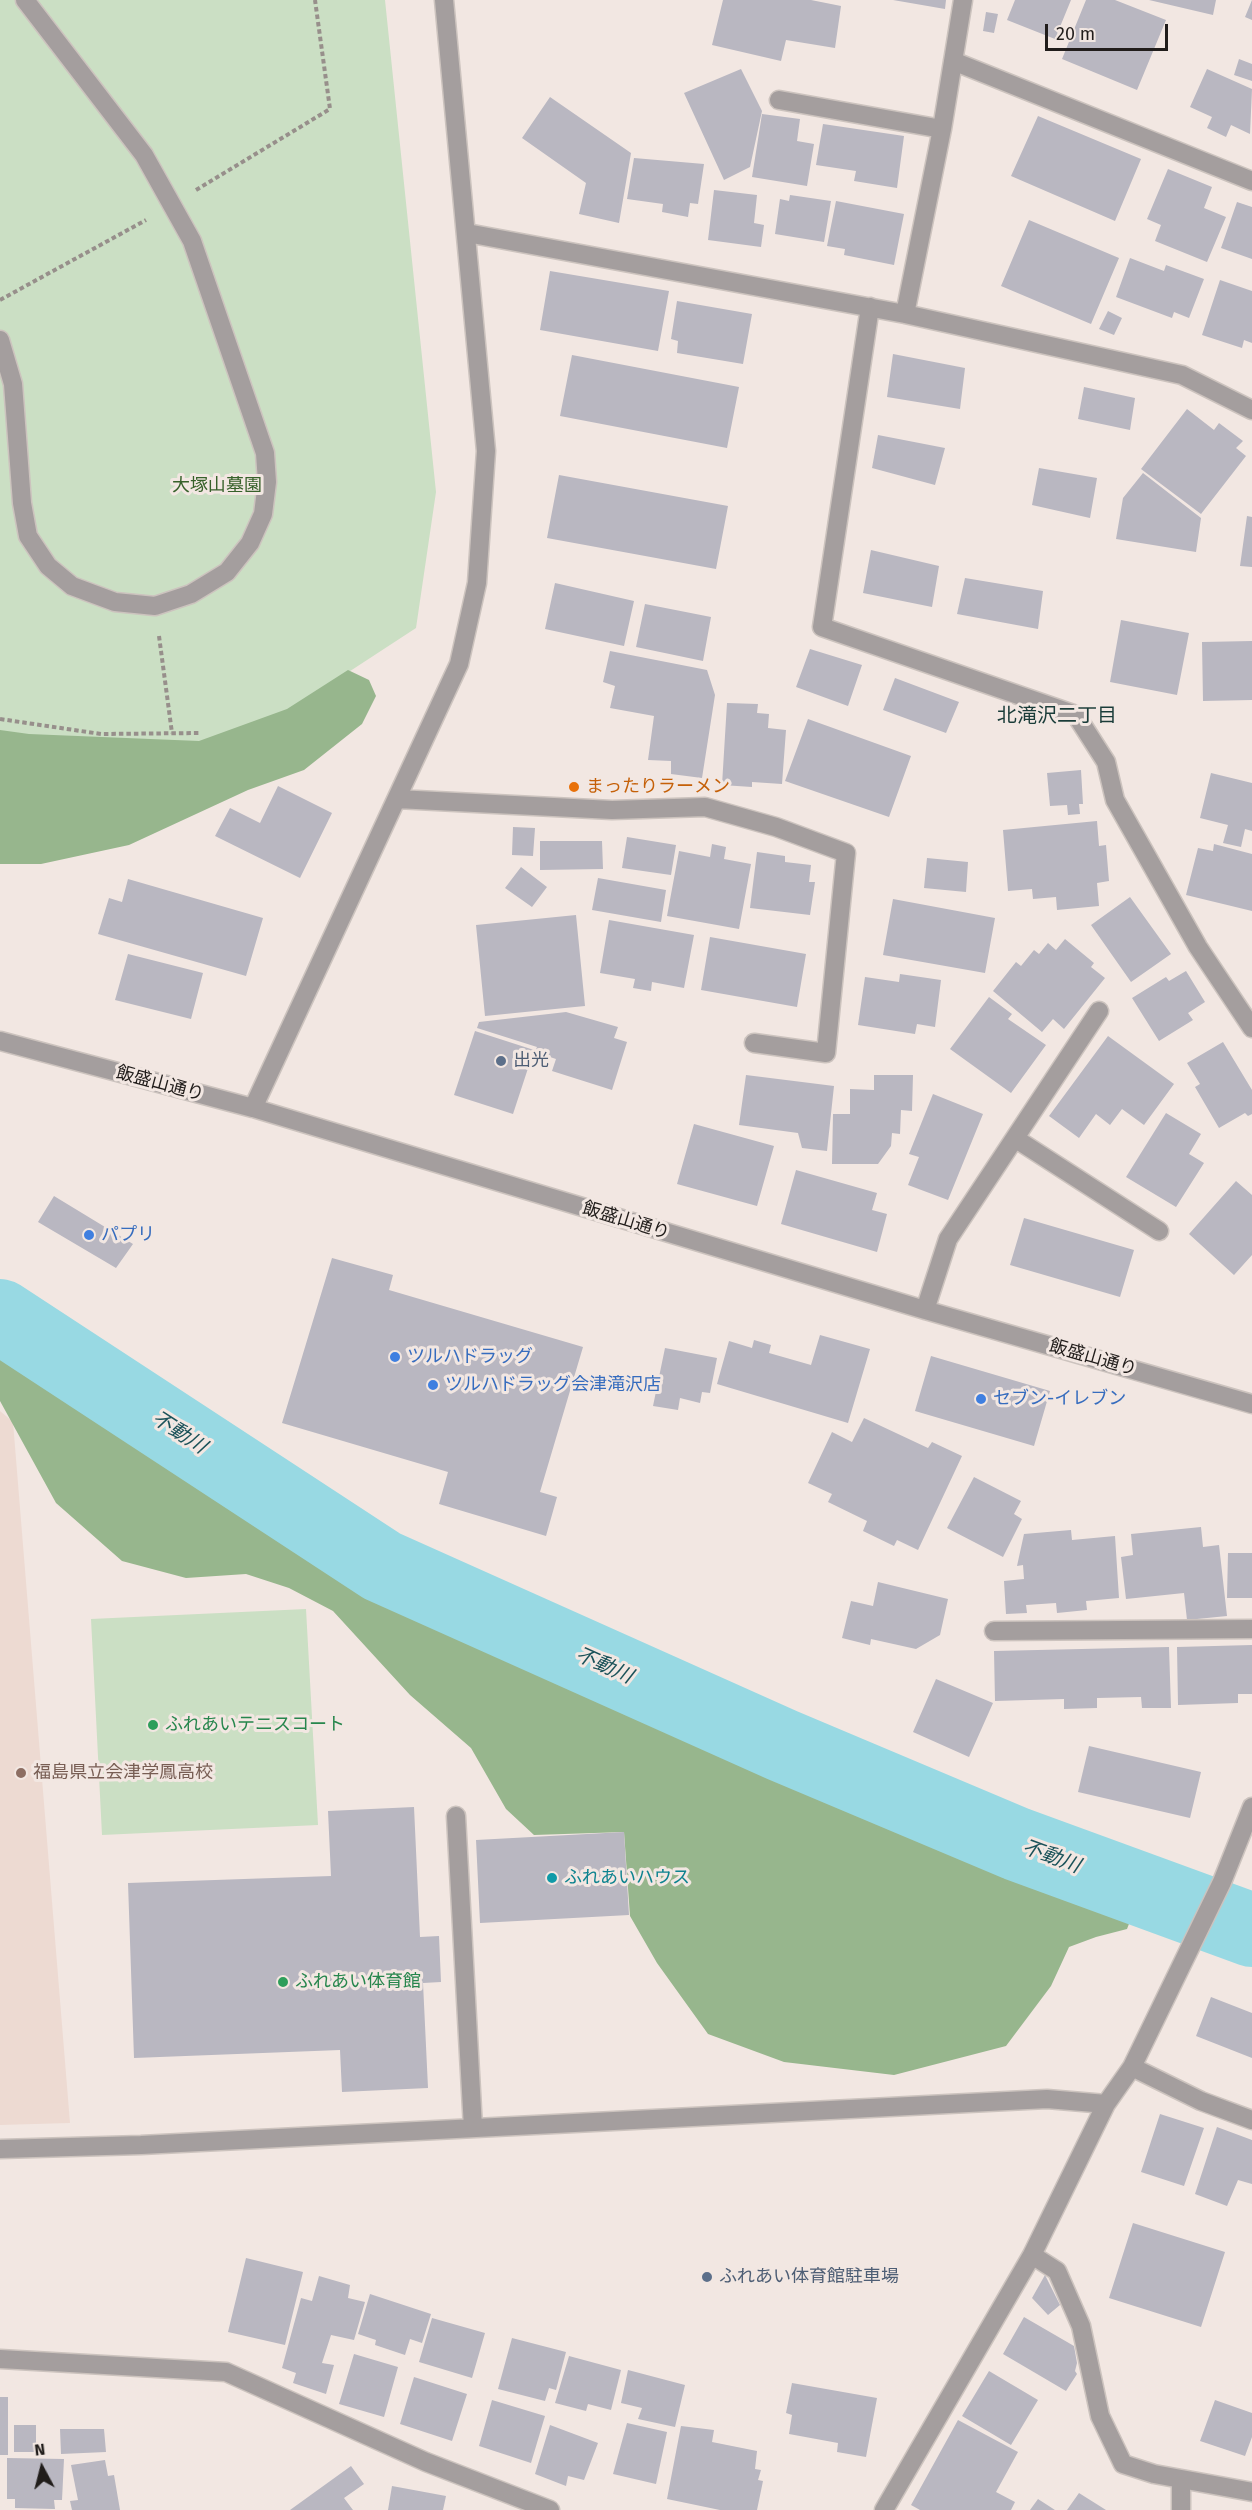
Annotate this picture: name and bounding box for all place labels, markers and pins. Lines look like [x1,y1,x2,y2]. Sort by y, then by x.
place label: まったりラーメン [586,776,730,798]
marker: まったりラーメン [567,780,581,794]
place label: 出光 [513,1050,549,1072]
marker: 出光 [494,1054,508,1068]
place label: パプリ [101,1224,155,1246]
marker: パプリ [82,1228,96,1242]
place label: ツルハドラッグ [407,1346,533,1368]
marker: ツルハドラッグ [388,1350,402,1364]
place label: ツルハドラッグ会津滝沢店 [445,1374,661,1396]
marker: ツルハドラッグ会津滝沢店 [426,1378,440,1392]
place label: セブン-イレブン [993,1388,1126,1410]
marker: セブン-イレブン [974,1392,988,1406]
place label: ふれあいテニスコート [165,1714,345,1736]
marker: ふれあいテニスコート [146,1718,160,1732]
place label: 福島県立会津学鳳高校 [33,1762,213,1784]
marker: 福島県立会津学鳳高校 [14,1766,28,1780]
place label: ふれあいハウス [564,1867,690,1889]
marker: ふれあいハウス [545,1871,559,1885]
place label: ふれあい体育館 [295,1971,421,1993]
marker: ふれあい体育館 [276,1975,290,1989]
place label: ふれあい体育館駐車場 [719,2266,899,2288]
marker: ふれあい体育館駐車場 [700,2270,714,2284]

